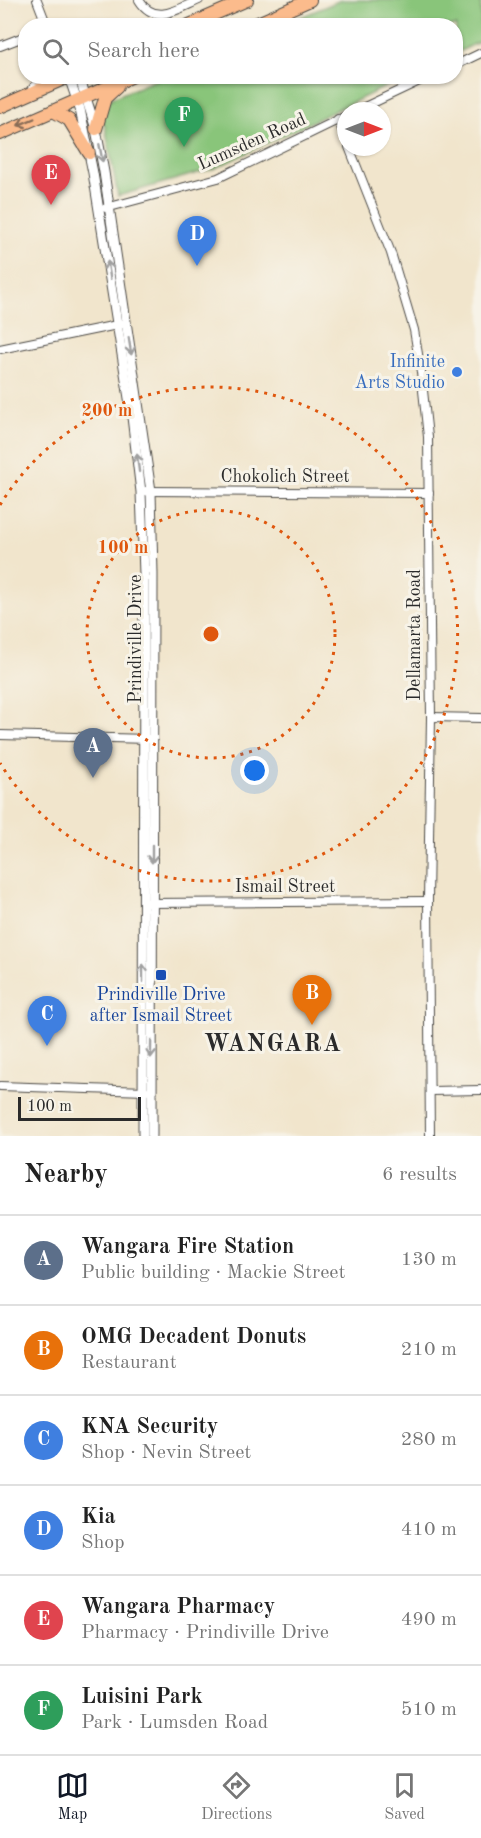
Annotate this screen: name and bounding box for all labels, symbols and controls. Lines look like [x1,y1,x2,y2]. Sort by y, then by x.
search box [18,18,463,84]
icon: search [39,35,72,68]
text: Search here [87,40,200,62]
pin: F [164,98,204,147]
north arrow [337,102,391,156]
street label: Lumsden Road [195,110,309,174]
one-way arrow [18,117,36,128]
one-way arrow [96,143,107,162]
pin: E [32,156,70,205]
pin: D [178,216,216,266]
one-way arrow [103,261,114,280]
one-way arrow [124,335,135,355]
place label: Infinite Arts Studio [354,353,445,392]
marker: Infinite Arts Studio [450,365,464,379]
text: 200 m [82,402,132,420]
one-way arrow [132,453,143,473]
street label: Chokolich Street [220,468,350,486]
text: 100 m [98,539,148,557]
street label: Dellamarta Road [406,569,424,701]
street label: Prindiville Drive [127,574,145,704]
centre of rings [201,624,221,644]
pin: A [74,728,112,778]
your location [240,756,269,785]
one-way arrow [146,844,158,864]
street label: Ismail Street [235,878,335,896]
one-way arrow [137,963,149,983]
marker: Prindiville Drive after Ismail Street [154,968,168,982]
pin: B [292,976,332,1025]
place label: Prindiville Drive after Ismail Street [90,986,232,1025]
pin: C [28,996,66,1046]
district label: WANGARA [204,1033,342,1057]
one-way arrow [145,1039,157,1059]
scale bar [18,1094,141,1122]
text: 100 m [27,1099,72,1115]
text: Nearby [24,1162,108,1188]
text: 6 results [382,1165,457,1185]
text: Wangara Fire Station [81,1236,294,1258]
text: A [36,1250,51,1270]
text: 130 m [401,1250,457,1270]
text: Public building · Mackie Street [81,1263,346,1283]
text: OMG Decadent Donuts [81,1326,306,1348]
text: B [36,1340,51,1360]
text: 210 m [401,1340,457,1360]
text: Restaurant [81,1353,177,1373]
text: KNA Security [81,1416,218,1438]
text: C [37,1430,50,1450]
text: 280 m [401,1430,457,1450]
text: Shop · Nevin Street [81,1443,251,1463]
text: Kia [81,1506,116,1528]
text: D [36,1520,51,1540]
text: 410 m [401,1520,457,1540]
text: Shop [81,1533,125,1553]
text: Wangara Pharmacy [81,1596,275,1618]
text: E [37,1610,50,1630]
text: 490 m [401,1610,457,1630]
text: Pharmacy · Prindiville Drive [81,1623,329,1643]
text: Luisini Park [81,1686,203,1708]
text: F [37,1700,50,1720]
text: 510 m [401,1700,457,1720]
text: Park · Lumsden Road [81,1713,268,1733]
tab: Map [56,1769,89,1825]
tab: Directions [201,1769,272,1825]
tab: Saved [384,1769,425,1825]

